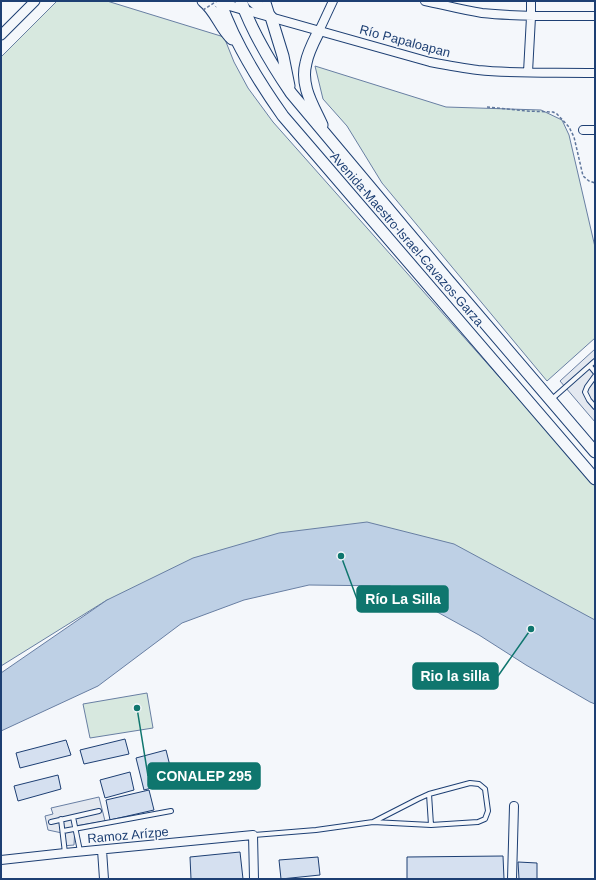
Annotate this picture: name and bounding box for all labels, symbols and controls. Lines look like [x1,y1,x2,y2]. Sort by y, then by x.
street label: Río Papaloapan [358,22,452,60]
street label: Avenida Maestro Israel Cavazos Garza [327,149,487,330]
callout: Río La Silla [357,586,448,612]
text: Río La Silla [365,591,441,607]
callout: Rio la silla [413,663,498,689]
text: Rio la silla [420,668,490,684]
callout: CONALEP 295 [148,763,260,789]
text: CONALEP 295 [156,768,252,784]
street label: Ramoz Arízpe [87,824,169,846]

